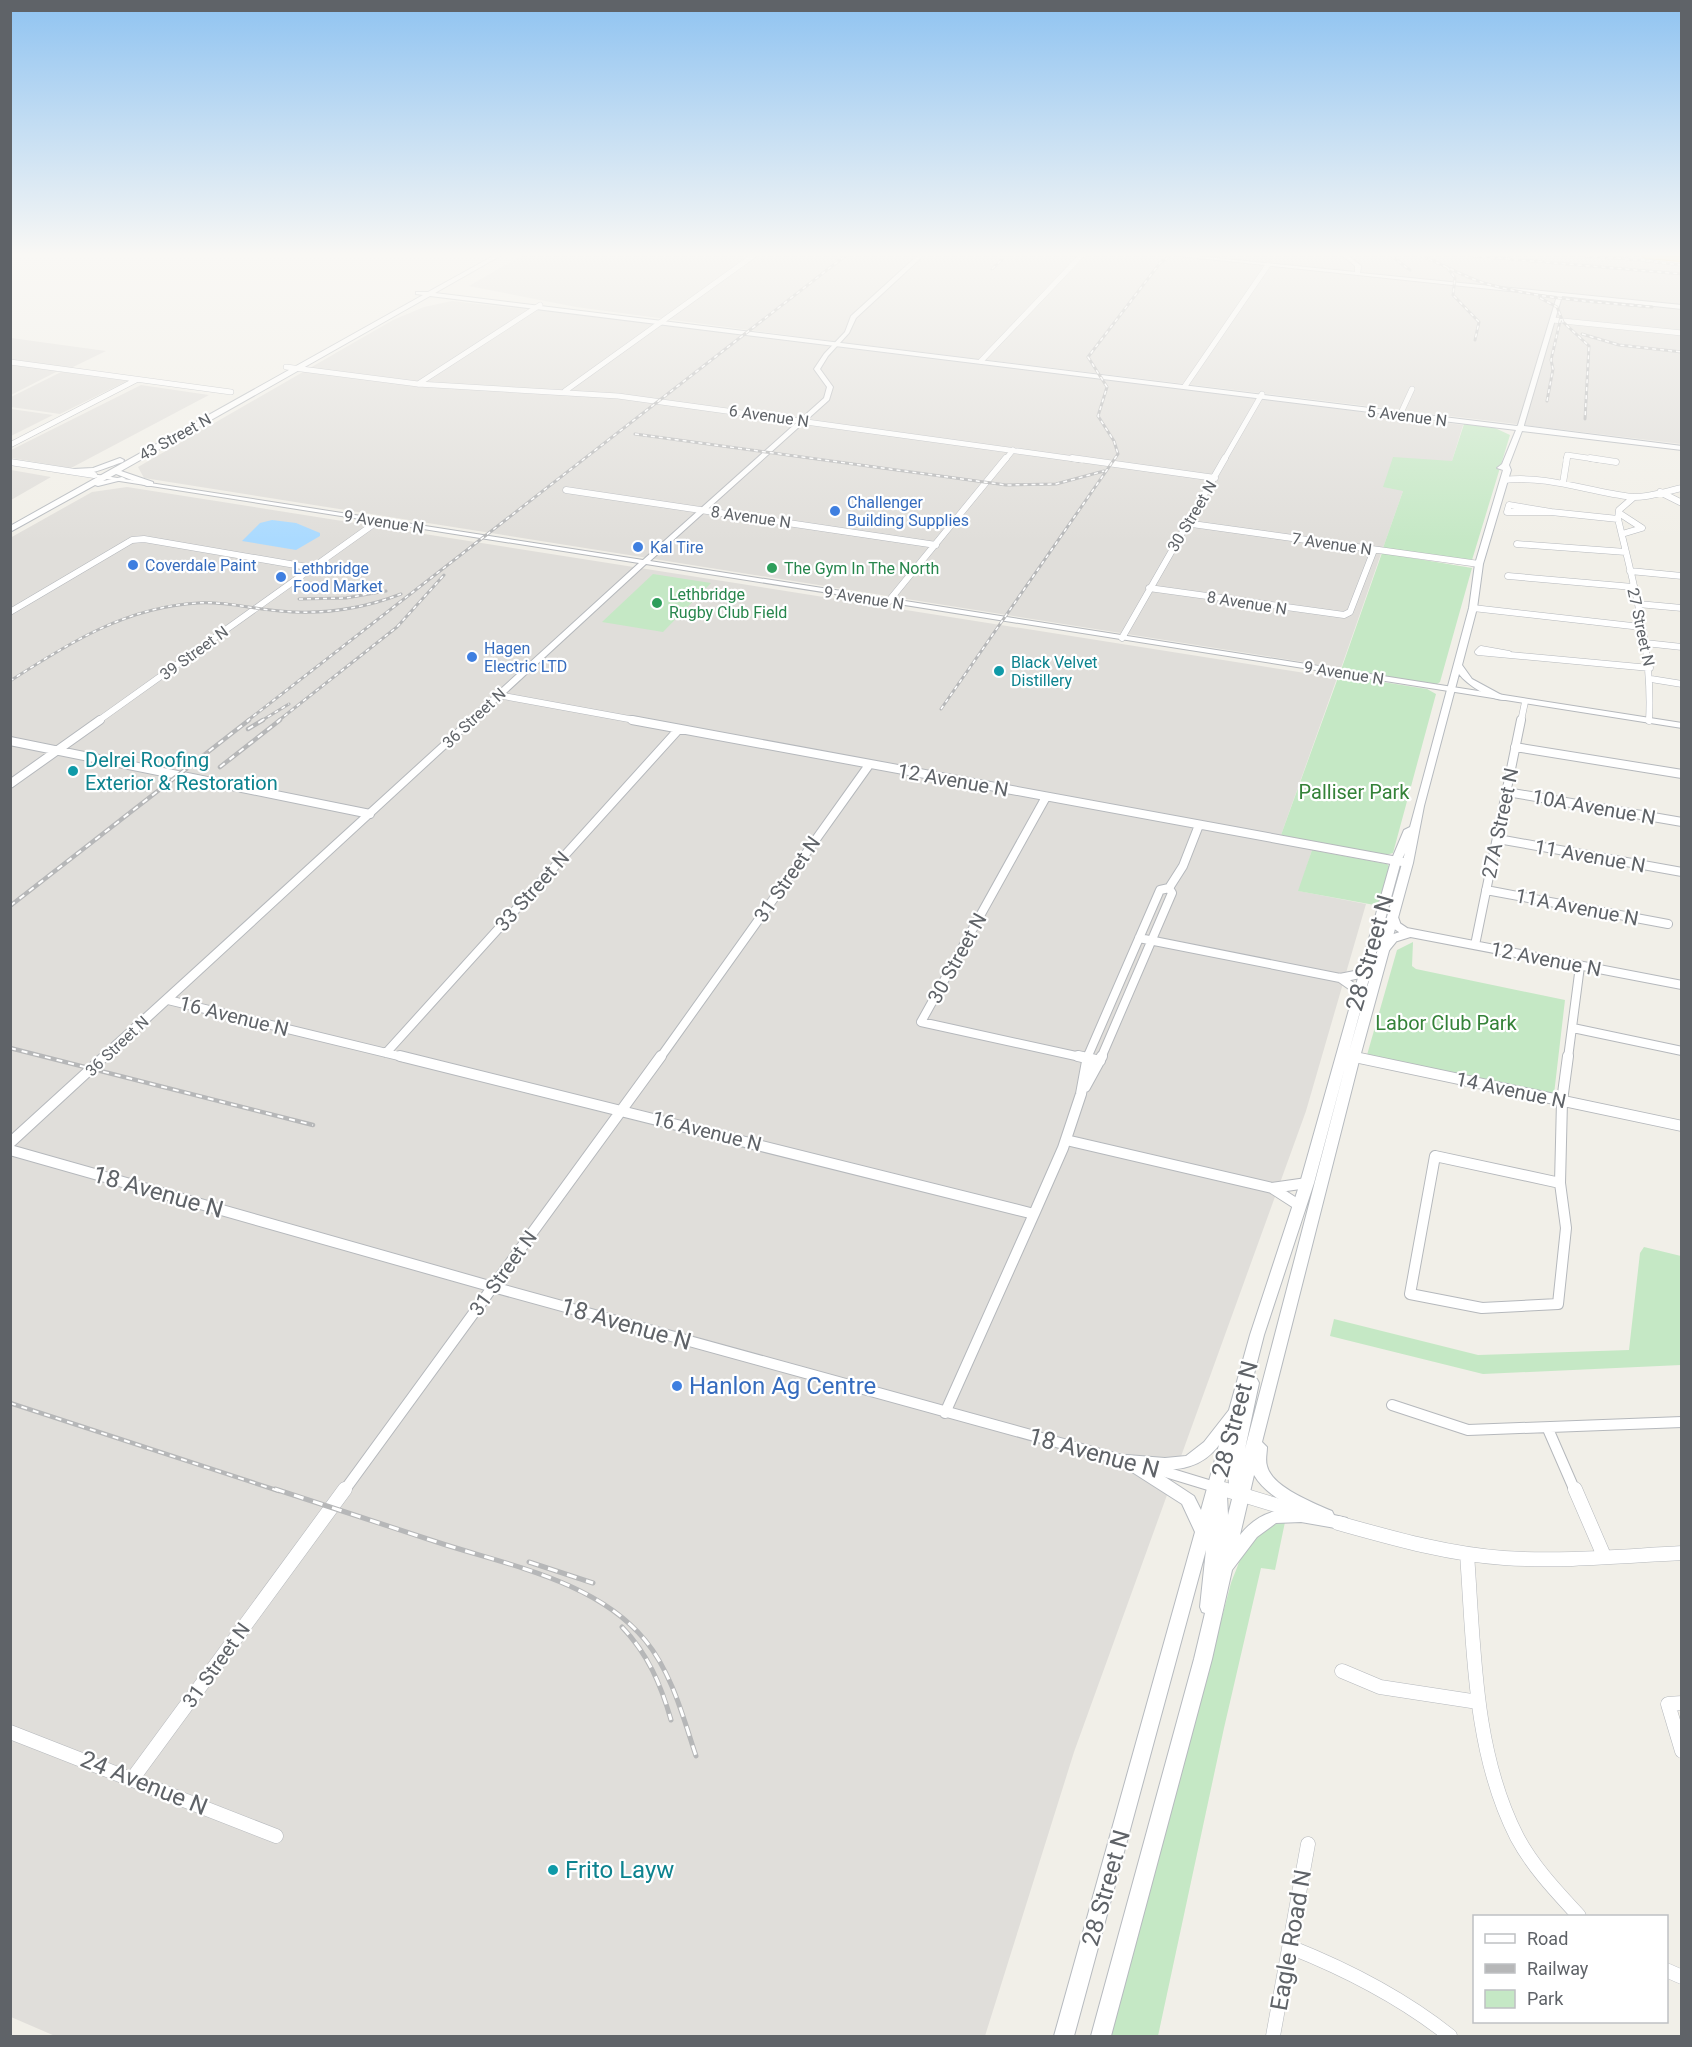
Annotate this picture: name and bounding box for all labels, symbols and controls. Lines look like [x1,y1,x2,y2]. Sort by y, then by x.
street label: 6 Avenue N [728,401,810,431]
street label: 5 Avenue N [1366,402,1448,430]
street label: 43 Street N [136,409,214,465]
street label: 30 Street N [1163,477,1221,555]
place label: Challenger Building Supplies [847,493,969,530]
street label: 8 Avenue N [710,502,792,532]
marker: Challenger Building Supplies [828,504,842,518]
street label: 9 Avenue N [343,506,425,538]
street label: 7 Avenue N [1291,529,1373,559]
place label: Kal Tire [650,538,703,557]
marker: Kal Tire [631,540,645,554]
place label: Coverdale Paint [145,556,257,575]
marker: Coverdale Paint [126,558,140,572]
place label: Lethbridge Food Market [293,559,383,596]
place label: The Gym In The North [784,559,939,578]
marker: The Gym In The North [765,561,779,575]
marker: Lethbridge Food Market [274,570,288,584]
street label: 9 Avenue N [823,582,905,614]
place label: Lethbridge Rugby Club Field [669,585,787,622]
street label: 27 Street N [1623,586,1659,668]
street label: 8 Avenue N [1206,587,1288,619]
marker: Lethbridge Rugby Club Field [650,596,664,610]
street label: 39 Street N [156,622,232,684]
place label: Hagen Electric LTD [484,639,567,676]
marker: Hagen Electric LTD [465,650,479,664]
place label: Black Velvet Distillery [1011,653,1098,690]
street label: 9 Avenue N [1303,657,1385,689]
marker: Black Velvet Distillery [992,664,1006,678]
street label: 36 Street N [438,684,510,752]
place label: Delrei Roofing Exterior & Restoration [85,748,278,795]
street label: 12 Avenue N [896,758,1010,802]
marker: Delrei Roofing Exterior & Restoration [66,764,80,778]
street label: 27A Street N [1477,765,1523,881]
park label: Palliser Park [1299,780,1410,804]
street label: 10A Avenue N [1530,784,1658,830]
street label: 31 Street N [749,831,825,927]
street label: 11 Avenue N [1533,834,1647,878]
street label: 33 Street N [490,846,574,936]
street label: 11A Avenue N [1513,883,1641,931]
street label: 28 Street N [1340,892,1400,1014]
street label: 30 Street N [922,909,992,1007]
street label: 12 Avenue N [1489,937,1603,981]
street label: 16 Avenue N [177,991,291,1041]
park label: Labor Club Park [1375,1011,1518,1035]
street label: 36 Street N [81,1012,153,1080]
street label: 14 Avenue N [1454,1067,1568,1113]
street label: 16 Avenue N [650,1106,764,1156]
street label: 18 Avenue N [90,1160,226,1224]
street label: 31 Street N [464,1226,542,1320]
street label: 18 Avenue N [558,1292,694,1356]
street label: 28 Street N [1206,1358,1264,1480]
place label: Hanlon Ag Centre [689,1372,876,1400]
marker: Hanlon Ag Centre [670,1379,684,1393]
street label: 18 Avenue N [1025,1422,1163,1484]
street label: 31 Street N [177,1618,255,1712]
street label: 24 Avenue N [76,1745,212,1821]
street label: 28 Street N [1076,1827,1136,1949]
place label: Frito Layw [565,1856,674,1884]
marker: Frito Layw [546,1863,560,1877]
street label: Eagle Road N [1265,1867,1317,2013]
legend [1473,1915,1668,2023]
text: Road [1527,1928,1568,1949]
text: Railway [1527,1958,1589,1979]
text: Park [1527,1988,1564,2009]

